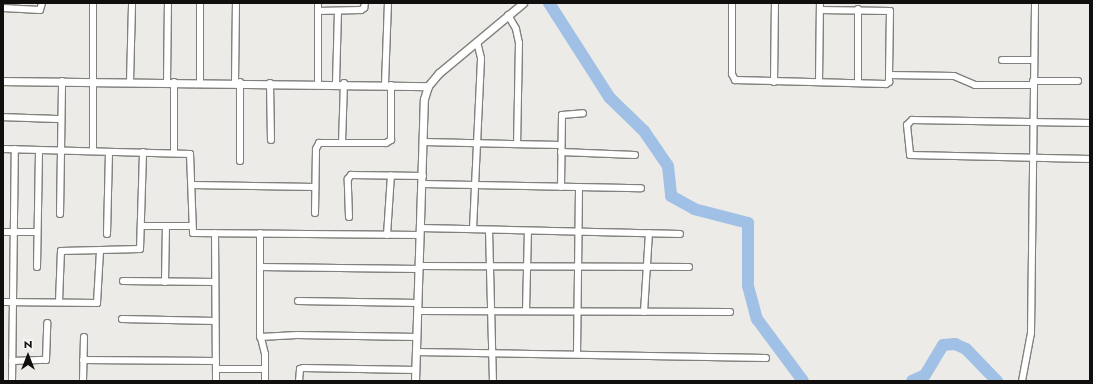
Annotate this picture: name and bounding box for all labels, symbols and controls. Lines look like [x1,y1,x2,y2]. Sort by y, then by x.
north arrow [8,336,48,376]
text: N [24,336,32,352]

